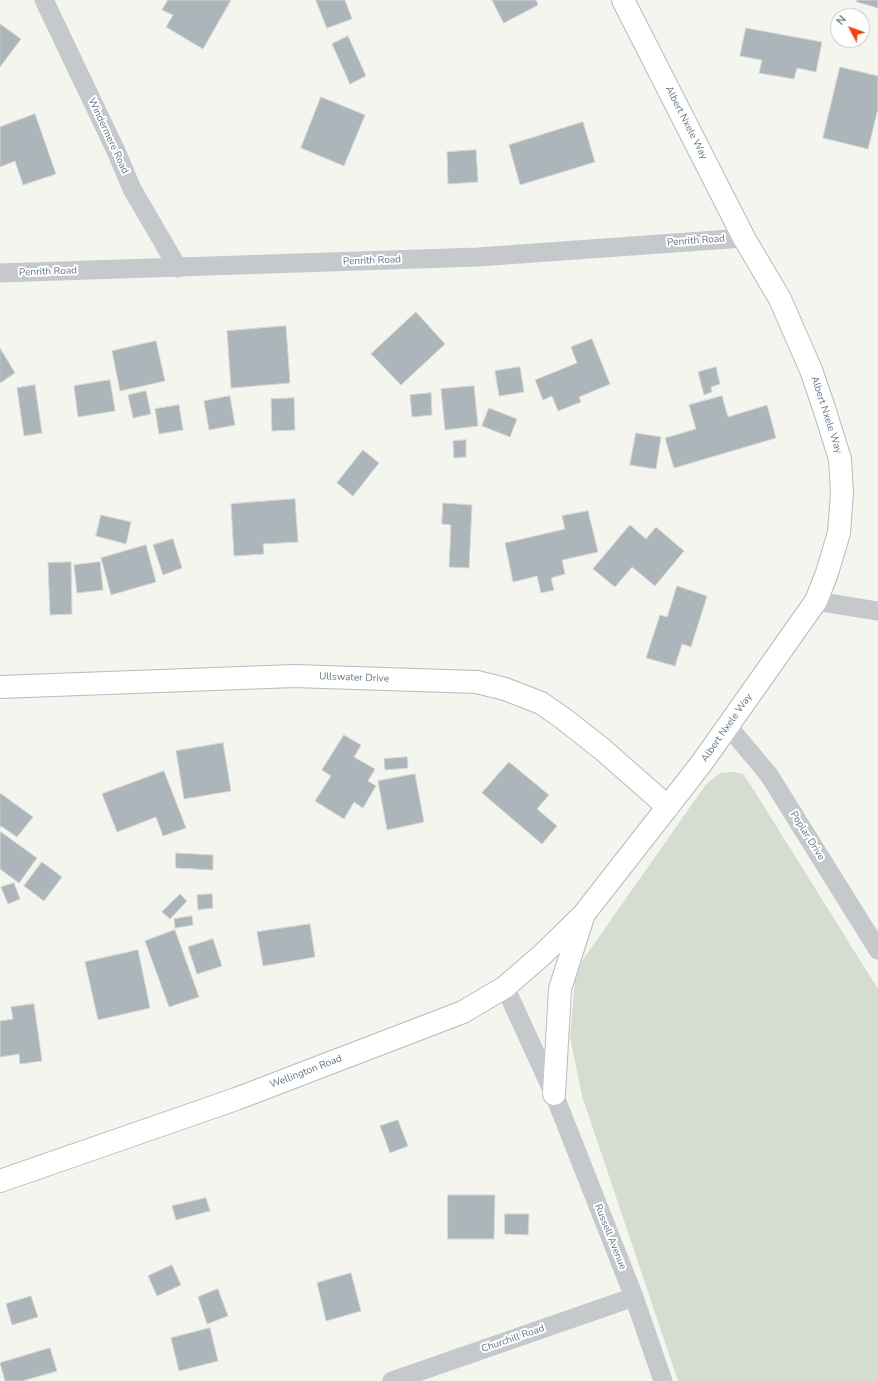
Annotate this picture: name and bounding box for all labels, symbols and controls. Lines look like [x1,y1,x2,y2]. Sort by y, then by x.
north arrow [830,8,870,48]
text: N [833,12,850,28]
street label: Albert Nxele Way [662,84,710,162]
street label: Windermere Road [85,96,131,176]
street label: Penrith Road [667,233,725,249]
street label: Penrith Road [343,254,401,268]
street label: Penrith Road [19,265,77,279]
street label: Albert Nxele Way [808,375,844,455]
street label: Ullswater Drive [319,671,389,685]
street label: Albert Nxele Way [699,691,755,765]
street label: Poplar Drive [787,809,827,863]
street label: Wellington Road [268,1053,344,1091]
street label: Russell Avenue [591,1202,629,1272]
street label: Churchill Road [480,1323,546,1355]

